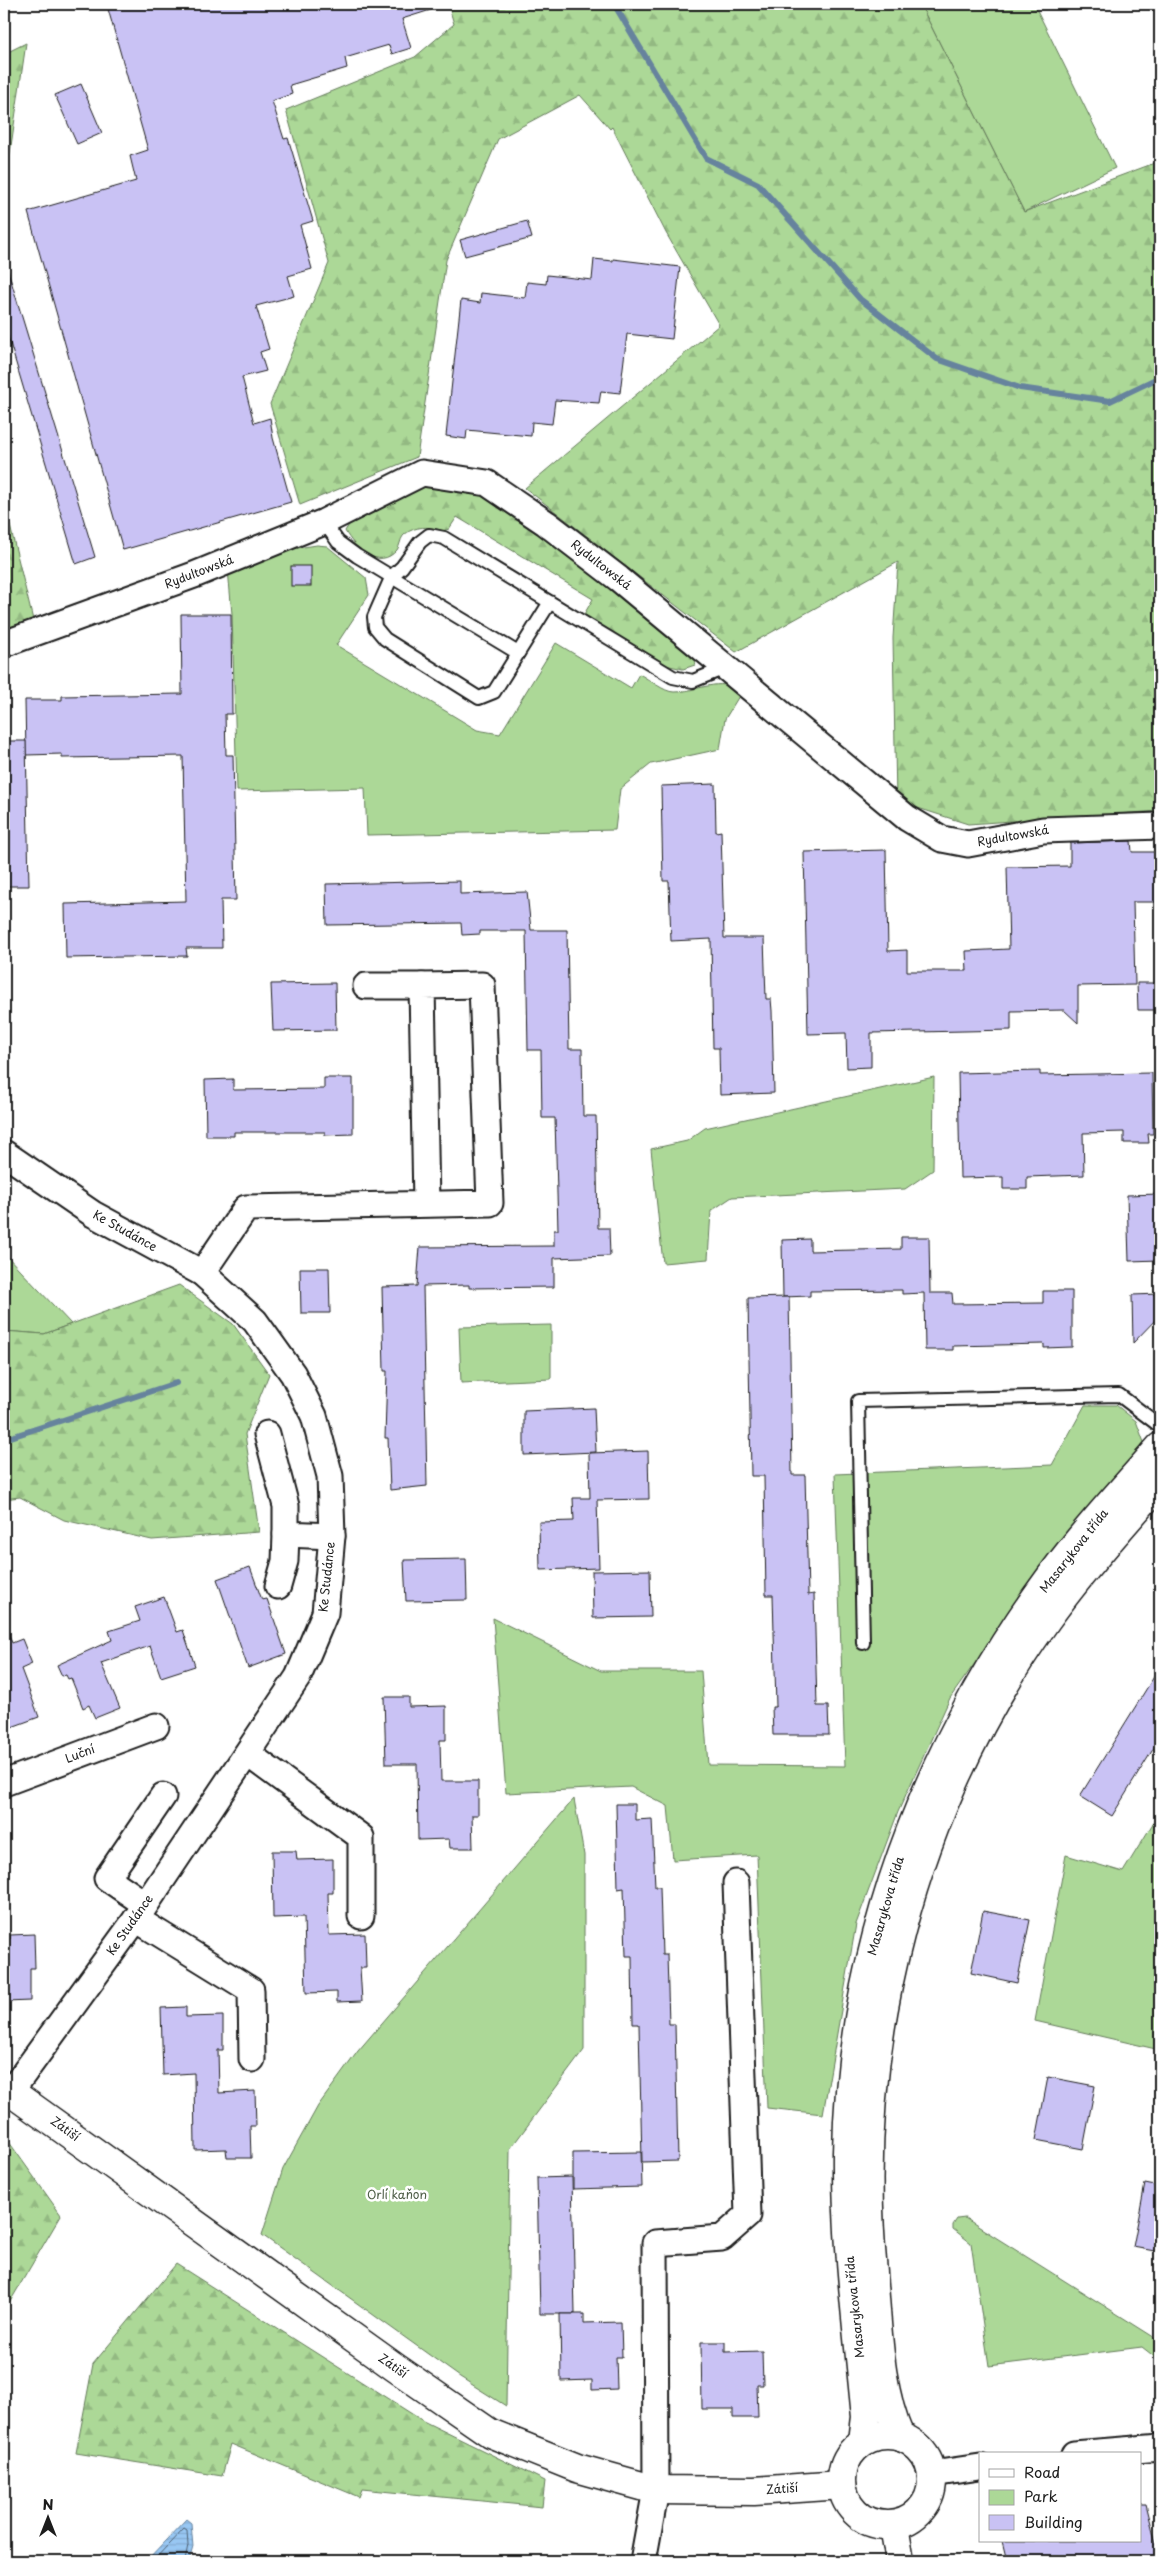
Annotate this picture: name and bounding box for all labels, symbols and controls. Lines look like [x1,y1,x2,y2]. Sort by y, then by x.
street label: Rydultowská [568,535,636,594]
street label: Rydultowská [162,549,236,592]
street label: Rydultowská [976,820,1051,850]
street label: Ke Studánce [90,1205,161,1255]
street label: Masarykova třída [1035,1504,1112,1596]
street label: Ke Studánce [313,1540,339,1613]
street label: Luční [62,1739,97,1767]
street label: Masarykova třída [862,1853,908,1957]
street label: Ke Studánce [102,1890,157,1959]
street label: Zátiší [47,2111,84,2145]
park label: Orlí kaňon [367,2185,427,2203]
street label: Masarykova třída [840,2255,868,2359]
street label: Zátiší [375,2349,412,2382]
legend [979,2452,1142,2542]
text: Road [1024,2460,1060,2483]
street label: Zátiší [765,2478,799,2498]
text: Park [1024,2484,1058,2507]
north arrow [22,2492,72,2542]
text: N [42,2494,54,2515]
text: Building [1024,2510,1083,2533]

